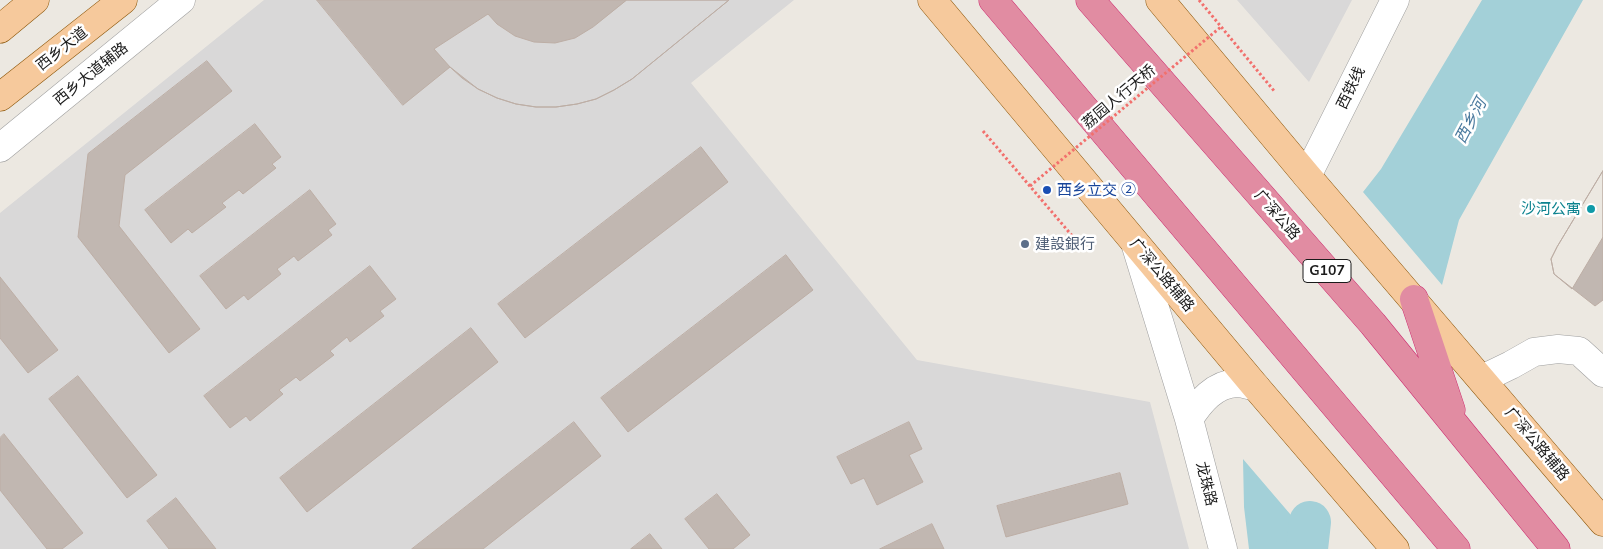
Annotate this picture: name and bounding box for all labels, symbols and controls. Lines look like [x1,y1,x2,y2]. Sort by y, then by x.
street label: 西乡大道 [33,23,91,75]
street label: 西乡大道辅路 [50,39,132,109]
street label: 荔园人行天桥 [1079,61,1159,133]
street label: 西铁线 [1333,64,1369,112]
water label: 西乡河 [1451,95,1491,147]
place label: 西乡立交 ② [1057,181,1136,199]
marker: 西乡立交 ② [1041,184,1053,196]
street label: 广深公路 [1251,186,1303,244]
place label: 沙河公寓 [1521,200,1581,218]
marker: 沙河公寓 [1585,203,1597,215]
place label: 建設銀行 [1035,235,1095,253]
street label: 广深公路辅路 [1126,235,1198,315]
marker: 建設銀行 [1019,238,1031,250]
road number: G107 [1303,260,1351,282]
street label: 广深公路辅路 [1501,404,1573,484]
street label: 龙珠路 [1192,460,1220,508]

